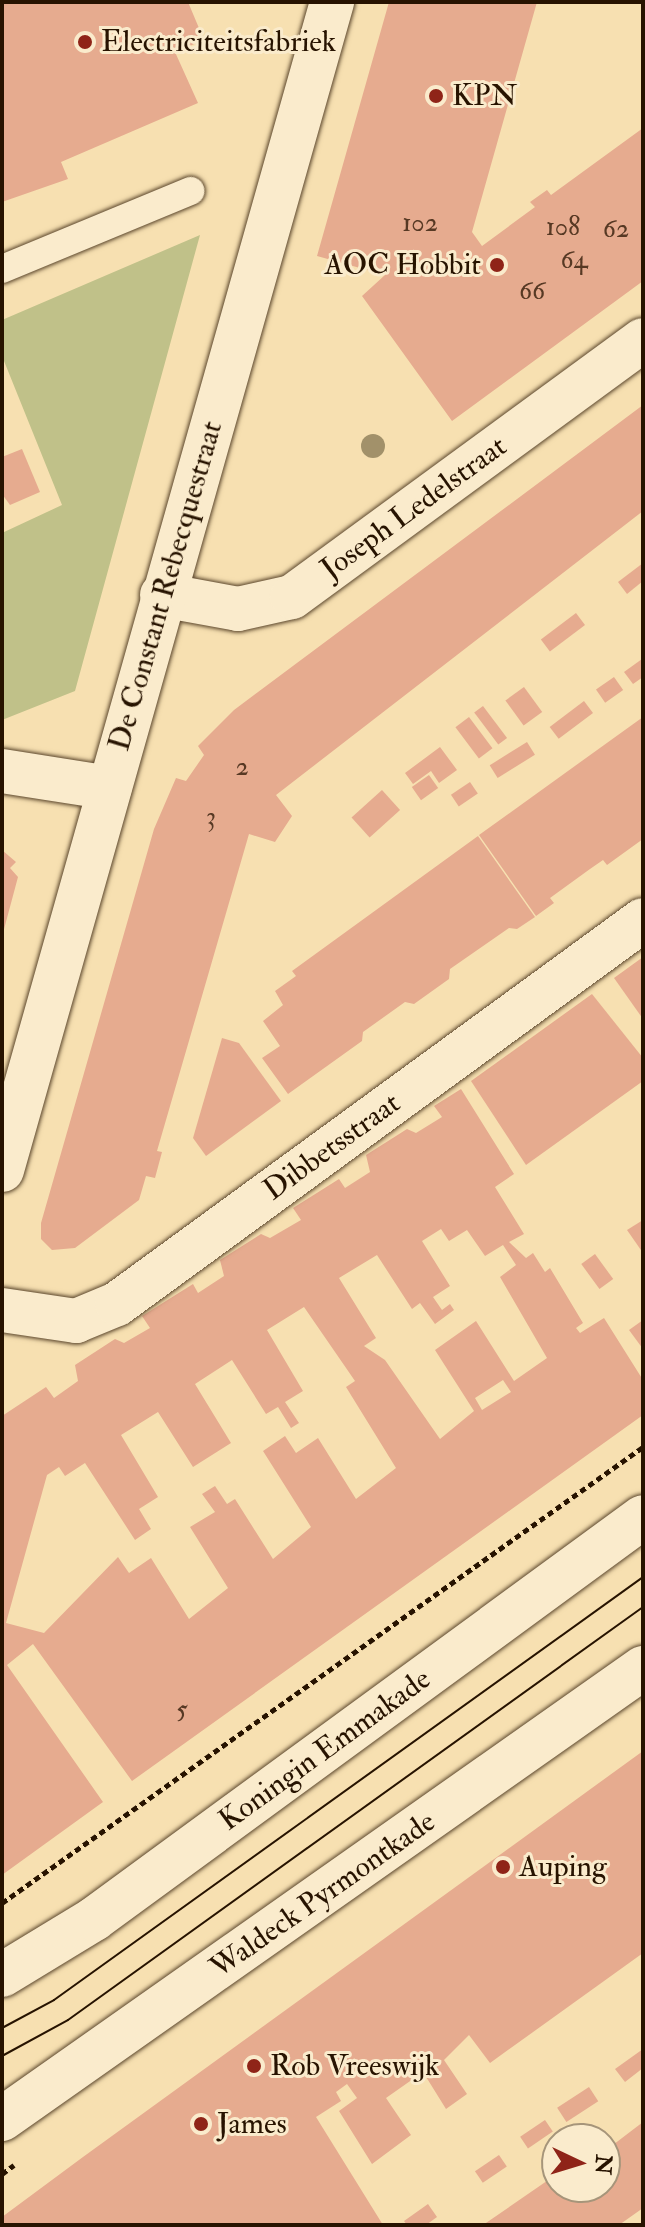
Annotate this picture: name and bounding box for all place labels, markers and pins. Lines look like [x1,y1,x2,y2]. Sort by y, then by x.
place label: Electriciteitsfabriek [101,24,336,60]
marker: Electriciteitsfabriek [76,33,94,51]
place label: KPN [452,78,517,114]
marker: KPN [427,87,445,105]
place label: AOC Hobbit [324,247,481,283]
marker: AOC Hobbit [488,256,506,274]
place label: Auping [519,1849,607,1885]
marker: Auping [494,1858,512,1876]
place label: Rob Vreeswijk [270,2048,439,2084]
marker: Rob Vreeswijk [245,2057,263,2075]
place label: James [217,2106,287,2142]
marker: James [192,2115,210,2133]

